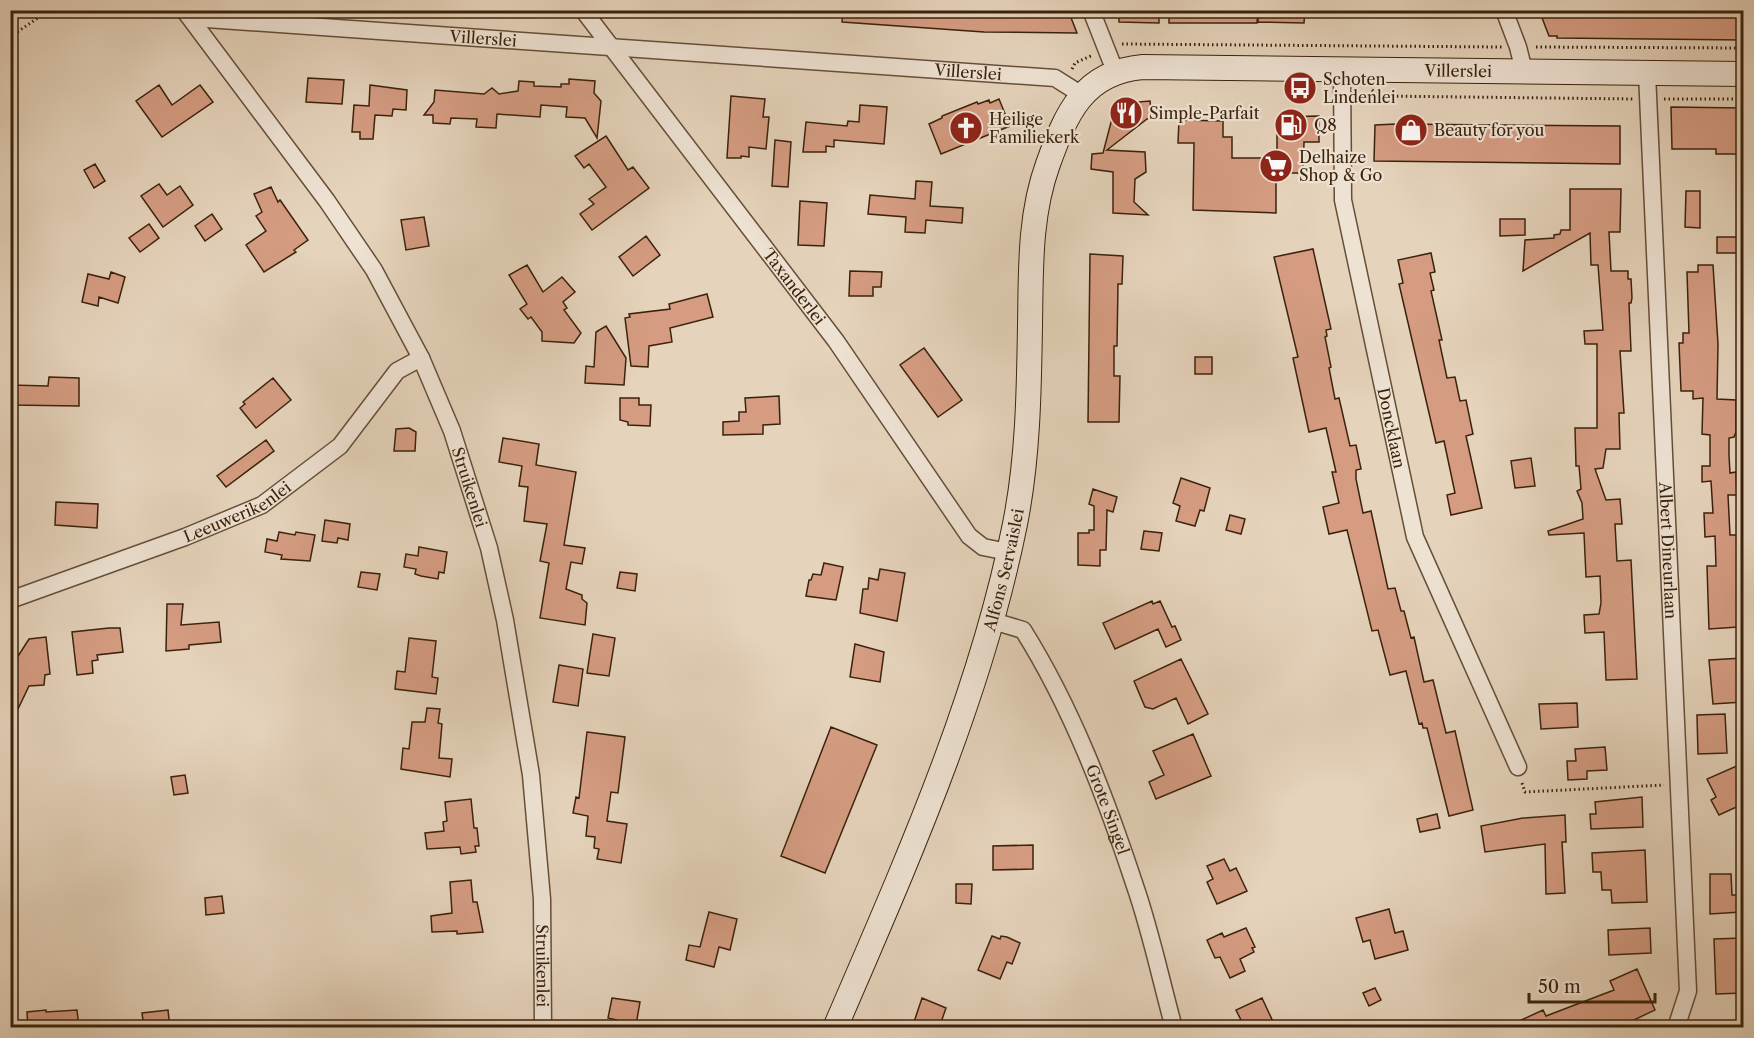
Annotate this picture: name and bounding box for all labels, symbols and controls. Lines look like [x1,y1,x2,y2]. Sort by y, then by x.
street label: Villerslei [448,26,518,51]
street label: Villerslei [933,60,1002,84]
street label: Villerslei [1424,60,1492,81]
place label: Schoten Lindenlei [1323,69,1396,107]
bus stop icon: Schoten Lindenlei [1282,70,1318,106]
restaurant icon: Simple-Parfait [1108,95,1144,131]
place label: Simple-Parfait [1149,103,1260,123]
fuel station icon: Q8 [1273,107,1309,143]
place label: Heilige Familiekerk [989,109,1080,147]
church icon: Heilige Familiekerk [948,110,984,146]
shop icon: Beauty for you [1393,112,1429,148]
place label: Q8 [1314,115,1337,135]
place label: Beauty for you [1434,120,1545,140]
place label: Delhaize Shop & Go [1299,147,1383,185]
supermarket icon: Delhaize Shop & Go [1258,148,1294,184]
street label: Taxanderlei [759,244,830,329]
street label: Doncklaan [1373,386,1410,470]
street label: Struikenlei [448,445,492,530]
street label: Leeuwerikenlei [180,477,295,547]
street label: Albert Dineurlaan [1655,481,1681,619]
street label: Alfons Servaislei [979,507,1028,635]
street label: Grote Singel [1082,761,1134,857]
street label: Struikenlei [532,924,553,1007]
scale bar [1529,966,1655,1004]
text: 50 m [1538,976,1581,998]

